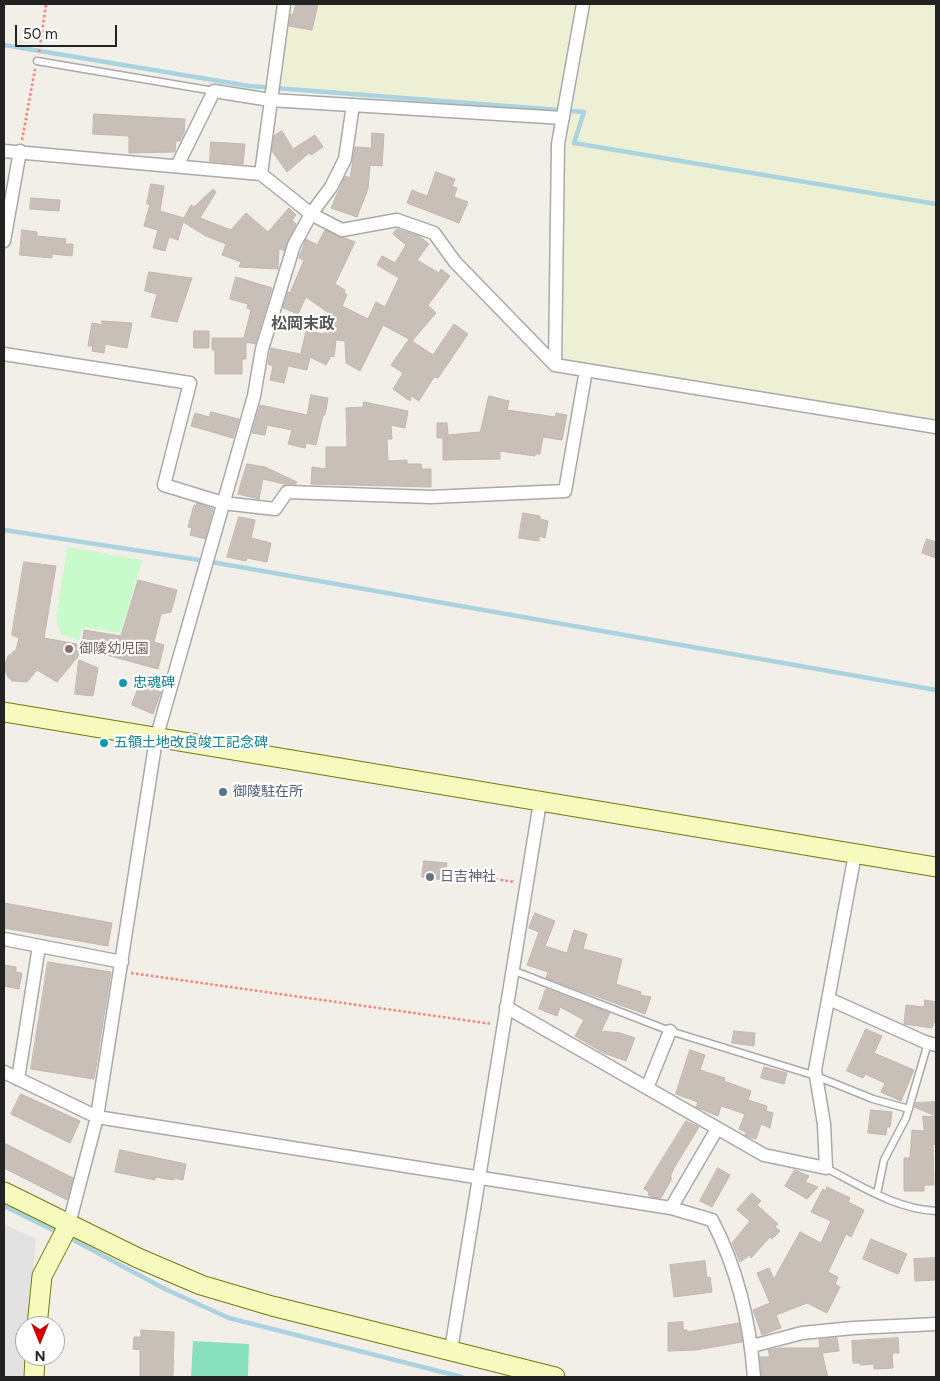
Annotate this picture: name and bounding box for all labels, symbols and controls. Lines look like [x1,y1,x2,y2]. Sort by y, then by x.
scale bar [18,15,120,47]
text: 50 m [23,25,58,43]
district label: 松岡末政 [271,314,335,334]
place label: 御陵幼児園 [79,641,149,657]
marker: 御陵幼児園 [63,643,75,655]
place label: 忠魂碑 [133,675,175,691]
marker: 忠魂碑 [117,677,129,689]
place label: 五領土地改良竣工記念碑 [114,735,268,751]
marker: 五領土地改良竣工記念碑 [98,737,110,749]
place label: 御陵駐在所 [233,784,303,800]
marker: 御陵駐在所 [217,786,229,798]
place label: 日吉神社 [440,869,496,885]
marker: 日吉神社 [424,871,436,883]
north arrow [15,1316,65,1366]
text: N [35,1347,45,1364]

